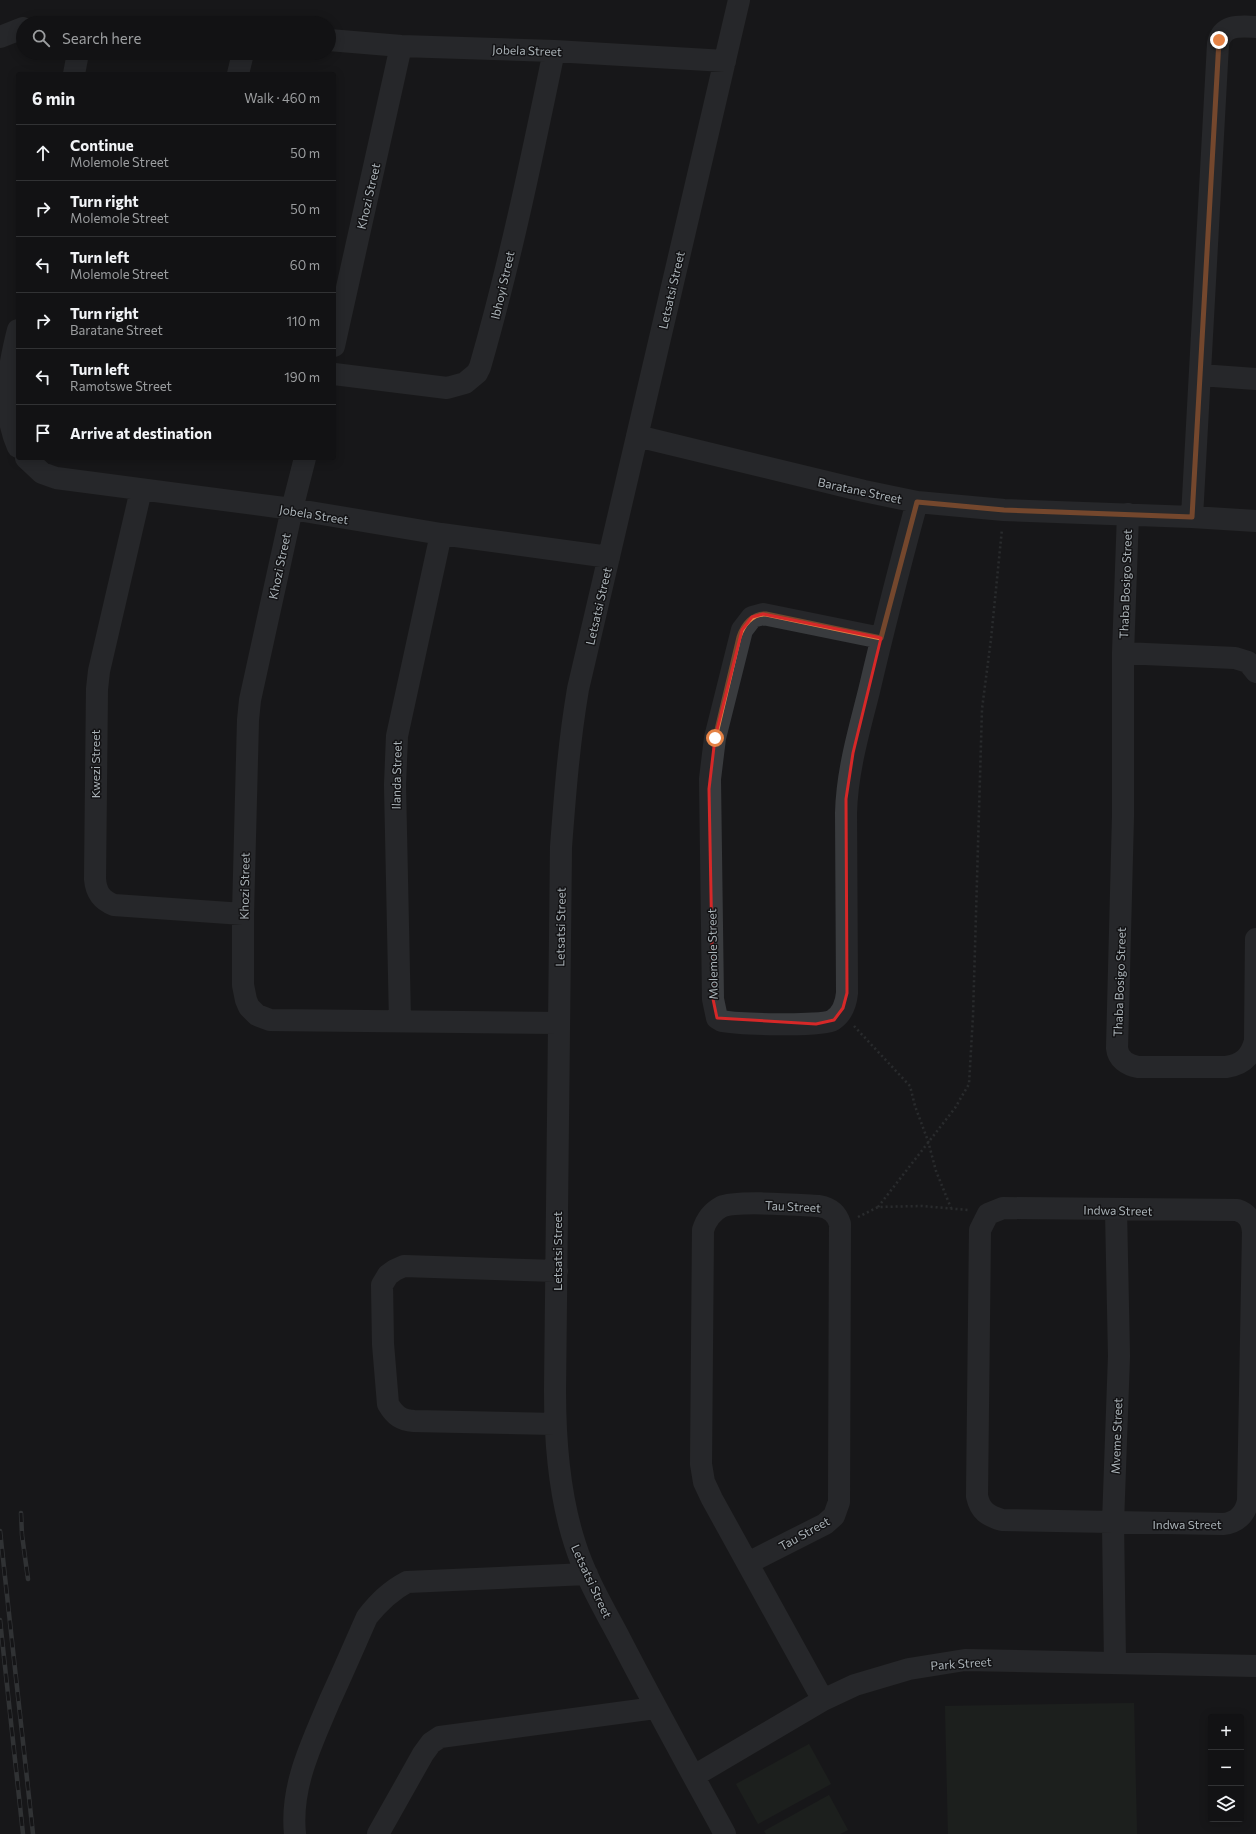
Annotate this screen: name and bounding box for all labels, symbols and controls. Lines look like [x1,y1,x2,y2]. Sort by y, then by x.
search box [16,16,336,60]
icon: search [30,27,52,49]
text: Search here [62,29,141,47]
route end [1210,31,1228,49]
street label: Jobela Street [492,42,562,59]
text: 6 min [32,88,75,109]
text: Walk · 460 m [244,90,320,106]
text: Continue [70,136,134,154]
icon: ahead [32,142,54,164]
text: 50 m [290,145,320,161]
text: Molemole Street [70,154,169,170]
street label: Khozi Street [354,162,382,230]
text: Turn right [70,192,139,210]
icon: right [32,198,54,220]
text: 50 m [290,201,320,217]
text: Molemole Street [70,210,169,226]
text: Turn left [70,248,129,266]
street label: Ibhoyi Street [487,249,517,321]
street label: Letsatsi Street [655,250,687,330]
icon: left [32,254,54,276]
text: 60 m [290,257,320,273]
text: Molemole Street [70,266,169,282]
text: Turn right [70,304,139,322]
icon: right [32,310,54,332]
text: 110 m [287,313,320,329]
text: Baratane Street [70,322,163,338]
text: Turn left [70,360,129,378]
icon: left [32,366,54,388]
text: 190 m [284,369,320,385]
text: Ramotswe Street [70,378,172,394]
icon: arrive [32,422,54,444]
text: Arrive at destination [70,424,212,442]
street label: Baratane Street [817,474,903,506]
street label: Jobela Street [278,502,350,527]
street label: Thaba Bosigo Street [1116,529,1134,639]
street label: Khozi Street [265,532,293,600]
street label: Letsatsi Street [582,566,614,646]
route start [706,729,724,747]
street label: Kwezi Street [88,730,102,798]
street label: Ilanda Street [388,740,404,810]
street label: Khozi Street [236,852,252,920]
street label: Letsatsi Street [552,887,568,967]
street label: Molemole Street [704,908,720,1000]
street label: Thaba Bosigo Street [1110,927,1128,1037]
street label: Tau Street [765,1198,821,1214]
street label: Indwa Street [1083,1202,1153,1218]
street label: Letsatsi Street [550,1211,564,1291]
street label: Mveme Street [1108,1398,1124,1474]
street label: Tau Street [776,1513,832,1553]
street label: Indwa Street [1152,1517,1222,1531]
street label: Letsatsi Street [569,1542,615,1620]
street label: Park Street [930,1654,992,1672]
map controls [1208,1714,1244,1822]
button: + [1208,1714,1244,1750]
button: − [1208,1750,1244,1786]
button: layers [1208,1786,1244,1822]

